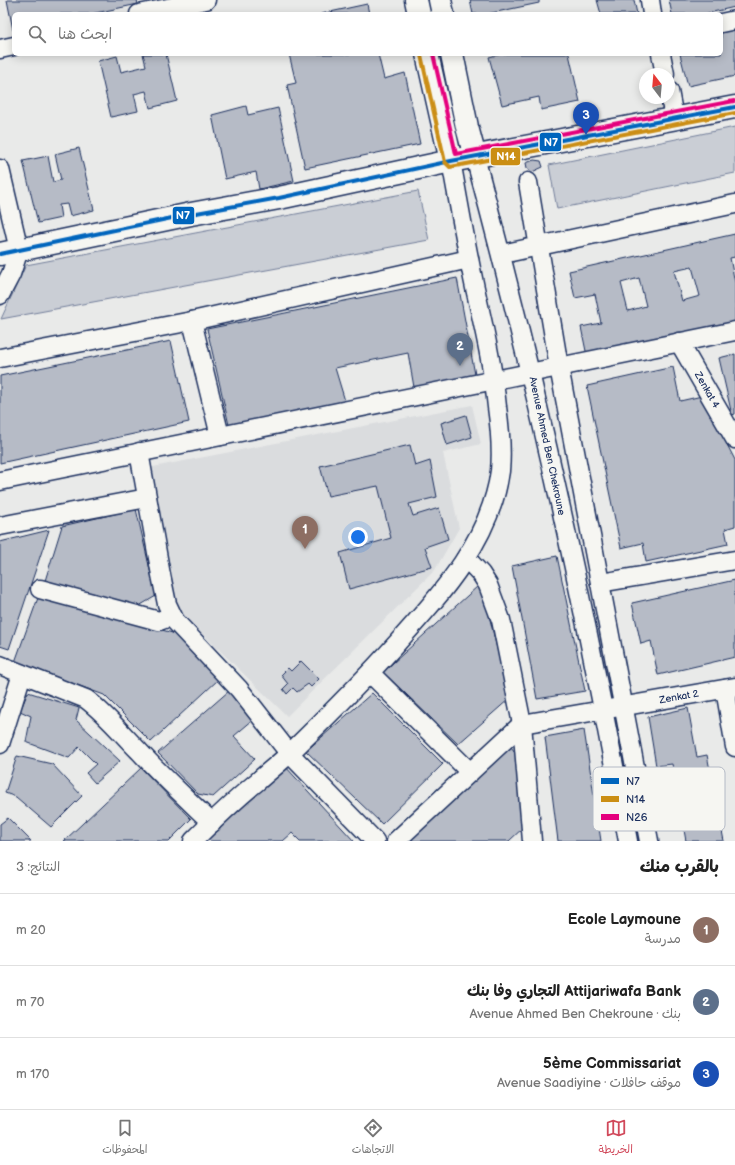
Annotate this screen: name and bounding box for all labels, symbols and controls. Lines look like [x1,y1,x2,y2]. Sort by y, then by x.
search box [12,12,723,56]
icon: search [26,23,48,45]
text: ابحث هنا [58,25,112,44]
north arrow [639,68,675,104]
pin: 3 [573,102,599,135]
line badge: N7 [539,132,562,152]
text: N7 [544,136,558,149]
line badge: N14 [490,147,521,166]
text: N14 [496,150,516,163]
line badge: N7 [172,206,195,225]
text: N7 [176,209,190,222]
pin: 2 [447,333,473,366]
street label: Zenkat 4 [691,369,722,410]
street label: Avenue Ahmed Ben Chekroune [526,376,568,516]
pin: 1 [292,516,318,549]
your location [348,527,368,547]
street label: Zenkat 2 [657,688,700,707]
legend [593,767,725,831]
text: N7 [626,775,640,788]
text: N14 [626,793,646,806]
text: N26 [626,811,648,824]
text: بالقرب منك [640,857,719,877]
text: النتائج: 3 [16,859,60,875]
text: Ecole Laymoune [568,910,681,929]
text: 20 m [16,922,46,938]
text: 1 [703,922,709,938]
text: مدرسة [645,931,681,947]
text: Attijariwafa Bank التجاري وفا بنك [467,982,681,1001]
text: 70 m [16,994,44,1010]
text: 2 [702,994,710,1010]
text: بنك · Avenue Ahmed Ben Chekroune [470,1006,681,1022]
text: 5ème Commissariat [543,1054,681,1073]
text: 170 m [16,1066,49,1082]
text: 3 [702,1066,710,1082]
text: موقف حافلات · Avenue Saadiyine [497,1075,681,1091]
tab: المحفوظات [102,1117,147,1159]
tab: الاتجاهات [352,1117,394,1159]
tab: الخريطة [599,1117,633,1159]

